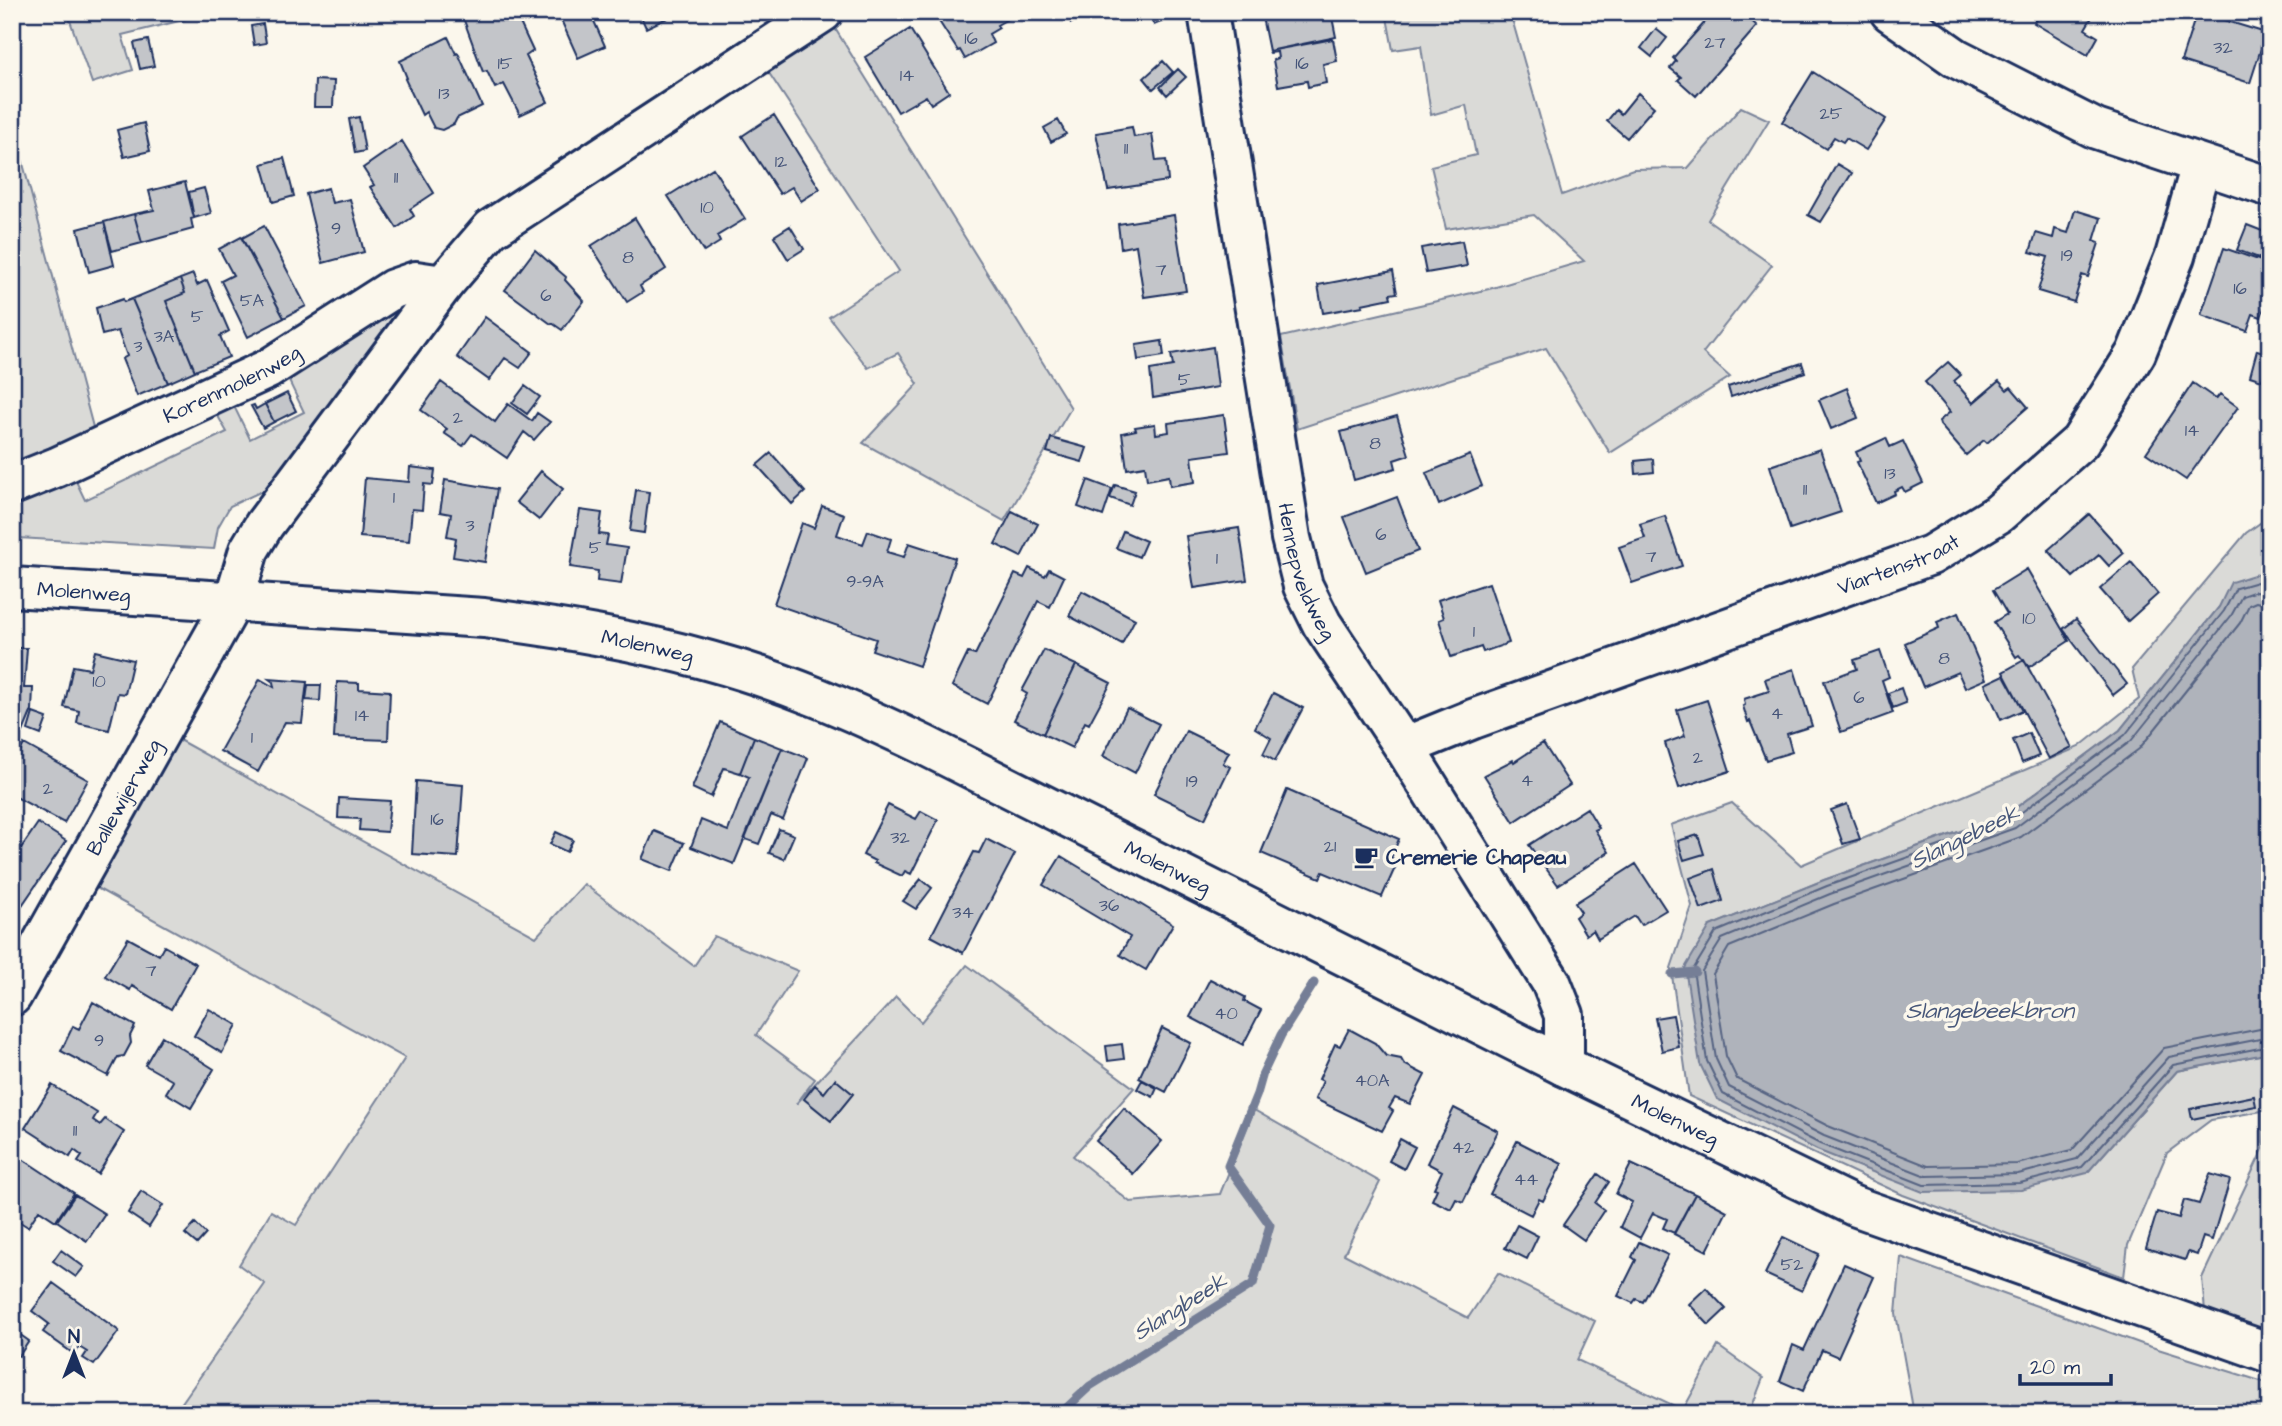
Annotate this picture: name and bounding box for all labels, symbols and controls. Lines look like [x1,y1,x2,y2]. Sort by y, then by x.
house number: 16 [964,26,978,51]
house number: 27 [1704,30,1726,55]
house number: 32 [2213,35,2233,60]
house number: 15 [497,51,513,76]
house number: 16 [1295,51,1309,76]
house number: 14 [900,63,914,88]
house number: 13 [438,81,450,106]
house number: 25 [1819,101,1843,126]
house number: 11 [1124,136,1128,161]
house number: 12 [775,149,788,174]
house number: 11 [394,165,398,190]
house number: 10 [700,195,714,220]
house number: 9 [331,216,341,241]
house number: 19 [2061,243,2073,268]
house number: 8 [622,245,634,270]
house number: 7 [1155,257,1167,282]
house number: 16 [2233,276,2247,301]
house number: 6 [540,283,552,308]
house number: 5A [240,288,265,313]
house number: 5 [191,304,204,329]
house number: 3A [154,324,175,349]
house number: 3 [133,334,143,359]
street label: Korenmolenweg [158,337,307,430]
house number: 5 [1178,367,1191,392]
house number: 2 [453,405,464,430]
house number: 14 [2185,418,2199,443]
house number: 8 [1369,431,1381,456]
house number: 13 [1884,461,1896,486]
house number: 11 [1803,477,1807,502]
house number: 1 [393,485,395,510]
street label: Hennepveldweg [1271,501,1343,647]
house number: 3 [465,513,475,538]
house number: 6 [1375,522,1387,547]
street label: Viartenstraat [1833,526,1965,602]
house number: 5 [589,535,602,560]
house number: 7 [1645,544,1657,569]
house number: 1 [1216,546,1218,571]
house number: 9-9A [846,569,884,594]
street label: Molenweg [36,574,132,611]
house number: 10 [2022,606,2036,631]
house number: 1 [1473,619,1475,644]
street label: Molenweg [599,622,697,672]
house number: 8 [1938,646,1950,671]
house number: 10 [92,669,106,694]
house number: 6 [1853,685,1865,710]
house number: 4 [1771,701,1783,726]
house number: 14 [355,703,369,728]
house number: 1 [251,725,253,750]
street label: Ballewijerweg [79,733,170,861]
house number: 2 [1693,745,1704,770]
house number: 4 [1521,768,1533,793]
house number: 19 [1186,769,1198,794]
house number: 2 [43,776,54,801]
water label: Slangebeek [1905,796,2026,878]
house number: 16 [430,807,444,832]
house number: 32 [890,825,910,850]
street label: Molenweg [1119,833,1216,903]
house number: 21 [1324,834,1336,859]
cafe icon: Cremerie Chapeau [1352,843,1380,871]
place label: Cremerie Chapeau [1386,843,1567,873]
house number: 36 [1099,893,1119,918]
house number: 34 [952,900,974,925]
house number: 7 [145,958,157,983]
water label: Slangebeekbron [1906,995,2076,1028]
house number: 40 [1214,1001,1238,1026]
house number: 9 [94,1028,104,1053]
house number: 40A [1354,1068,1390,1093]
street label: Molenweg [1627,1086,1724,1155]
house number: 11 [73,1118,77,1143]
house number: 42 [1452,1135,1475,1160]
house number: 44 [1514,1167,1538,1192]
house number: 52 [1780,1252,1804,1277]
water label: Slangbeek [1127,1265,1234,1349]
north arrow [38,1318,108,1388]
text: N [68,1324,80,1351]
scale bar [2020,1342,2110,1386]
text: 20 m [2030,1353,2081,1382]

